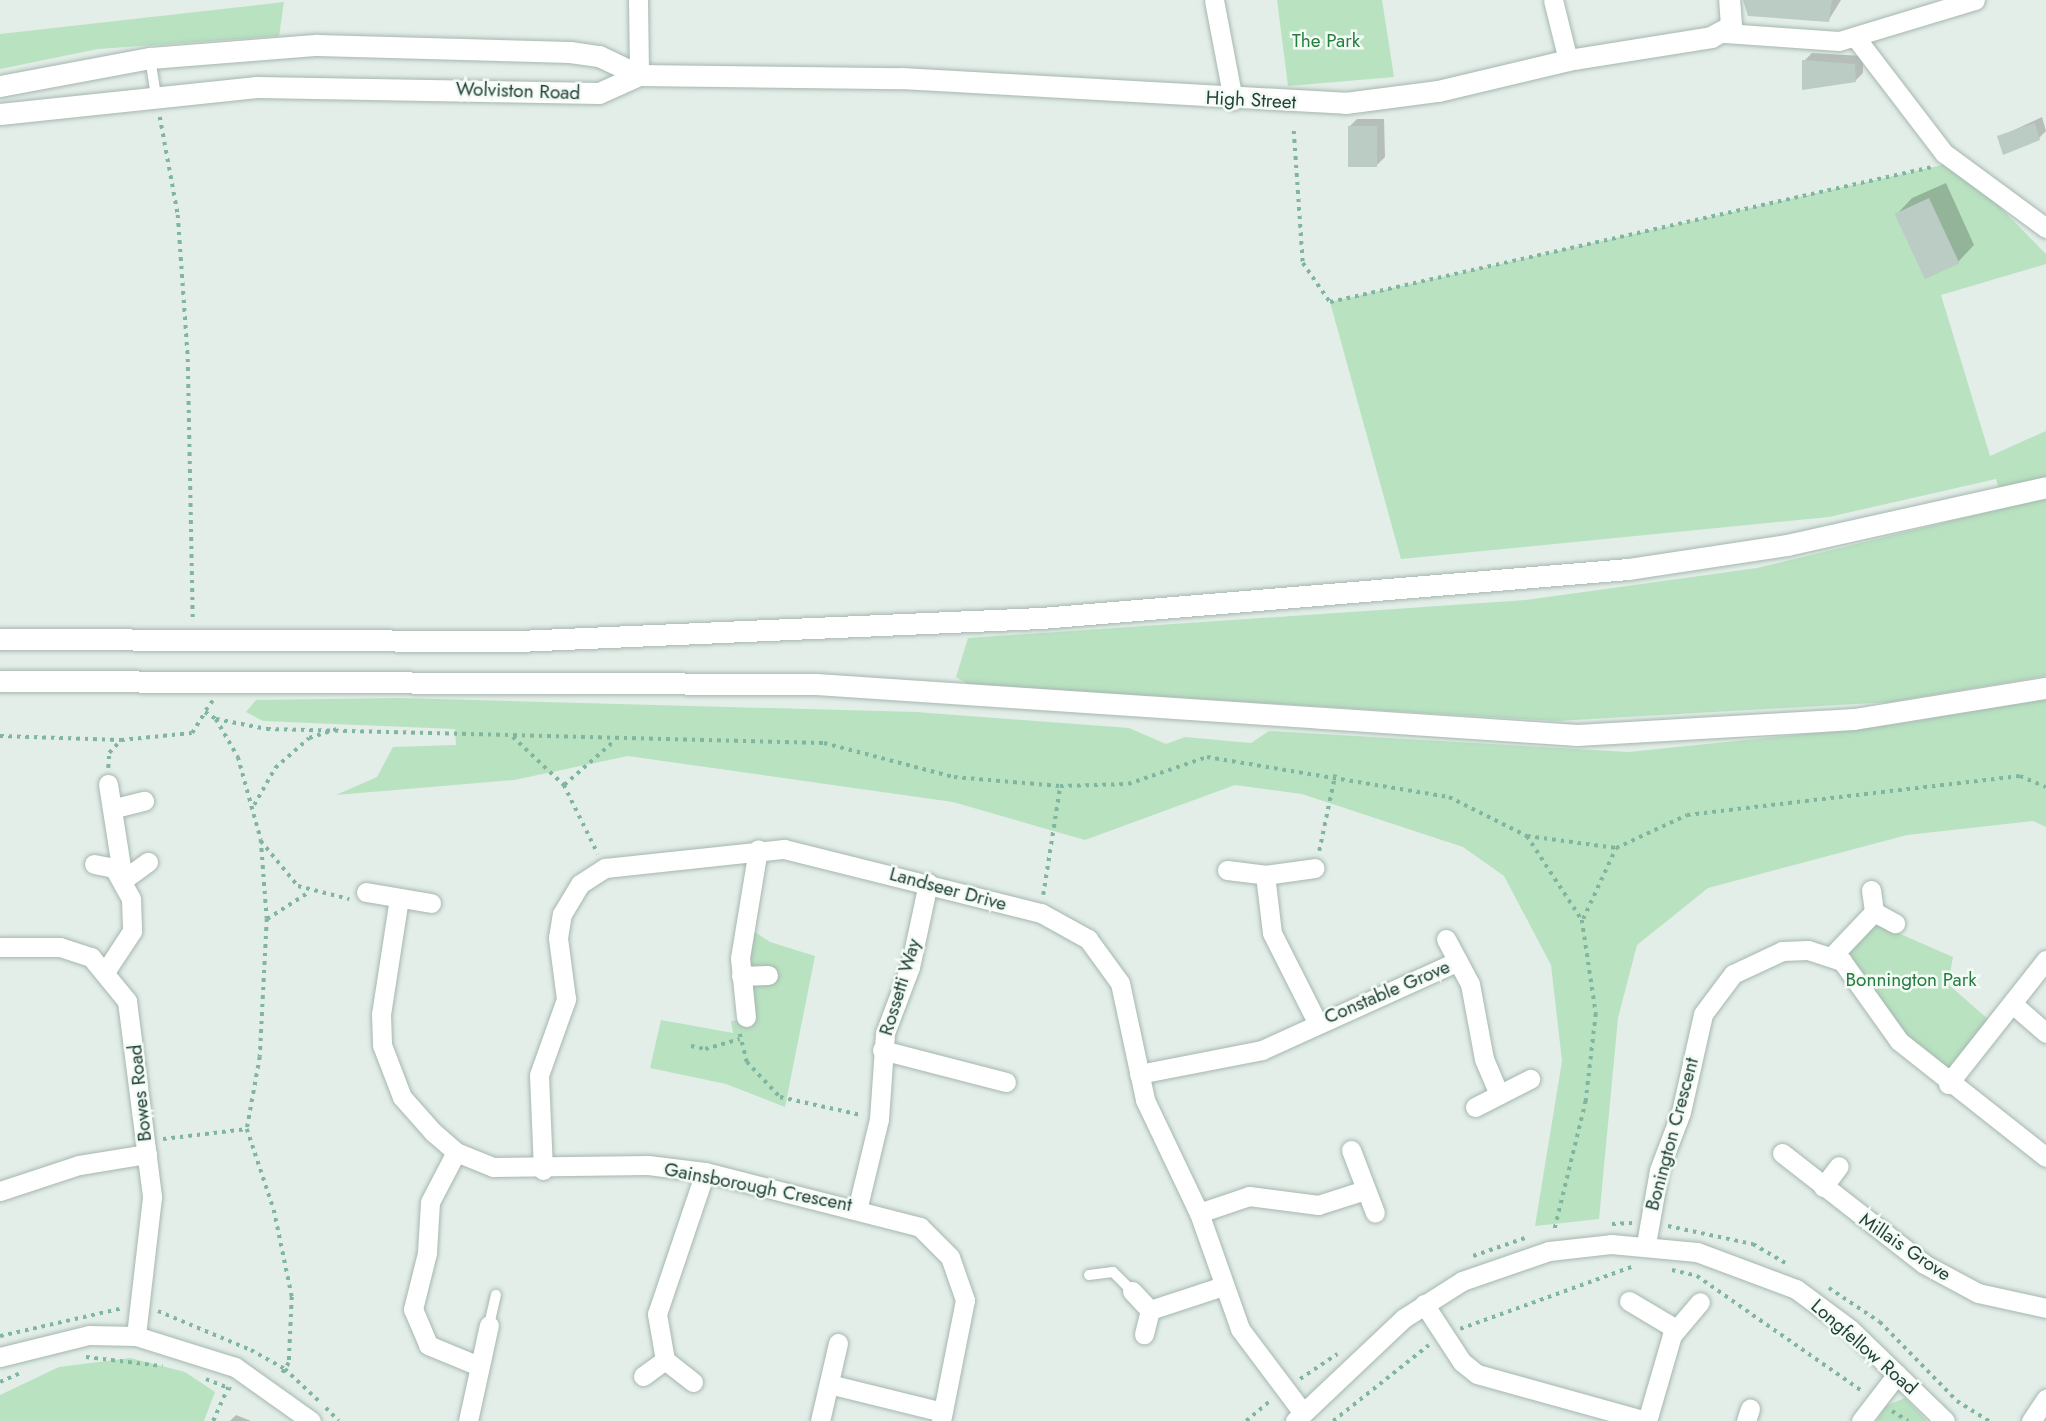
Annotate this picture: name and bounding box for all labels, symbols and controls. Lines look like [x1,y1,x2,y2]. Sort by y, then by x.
park label: The Park [1292,30,1360,52]
street label: Wolviston Road [455,77,581,105]
street label: High Street [1205,86,1297,114]
street label: Landseer Drive [887,862,1009,916]
street label: Rossetti Way [874,936,926,1038]
street label: Constable Grove [1321,955,1453,1029]
park label: Bonnington Park [1845,969,1977,991]
street label: Bowes Road [124,1043,156,1143]
street label: Bonington Crescent [1641,1055,1703,1213]
street label: Gainsborough Crescent [662,1158,854,1216]
street label: Millais Grove [1855,1208,1955,1286]
street label: Longfellow Road [1806,1295,1922,1399]

